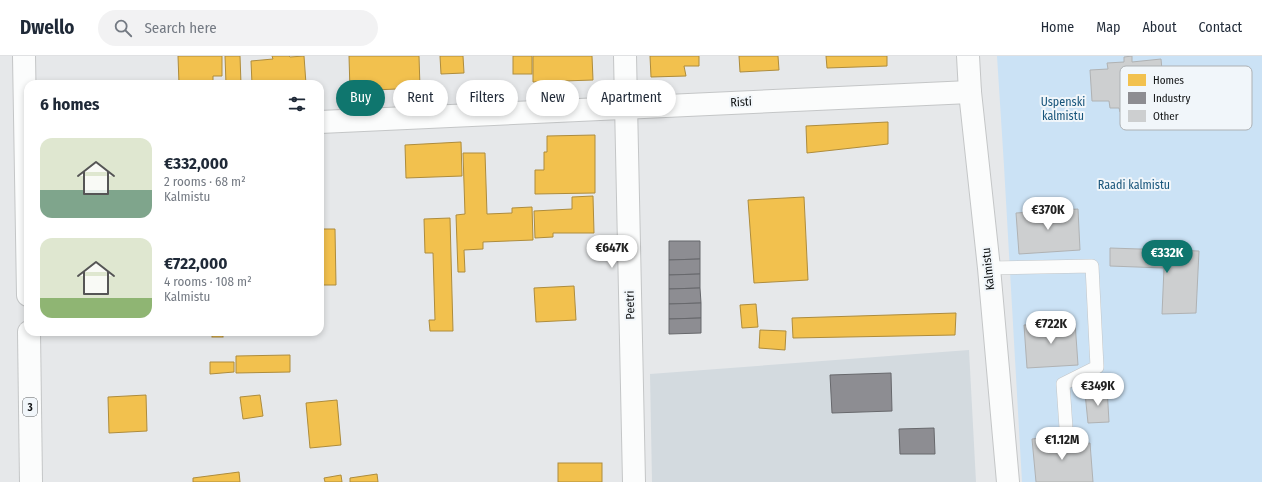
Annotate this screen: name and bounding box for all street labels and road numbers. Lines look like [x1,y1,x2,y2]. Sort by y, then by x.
street label: Risti [730,94,752,110]
street label: Kalmistu [979,247,997,291]
street label: Peetri [623,290,637,320]
road number: 3 [23,398,37,416]

